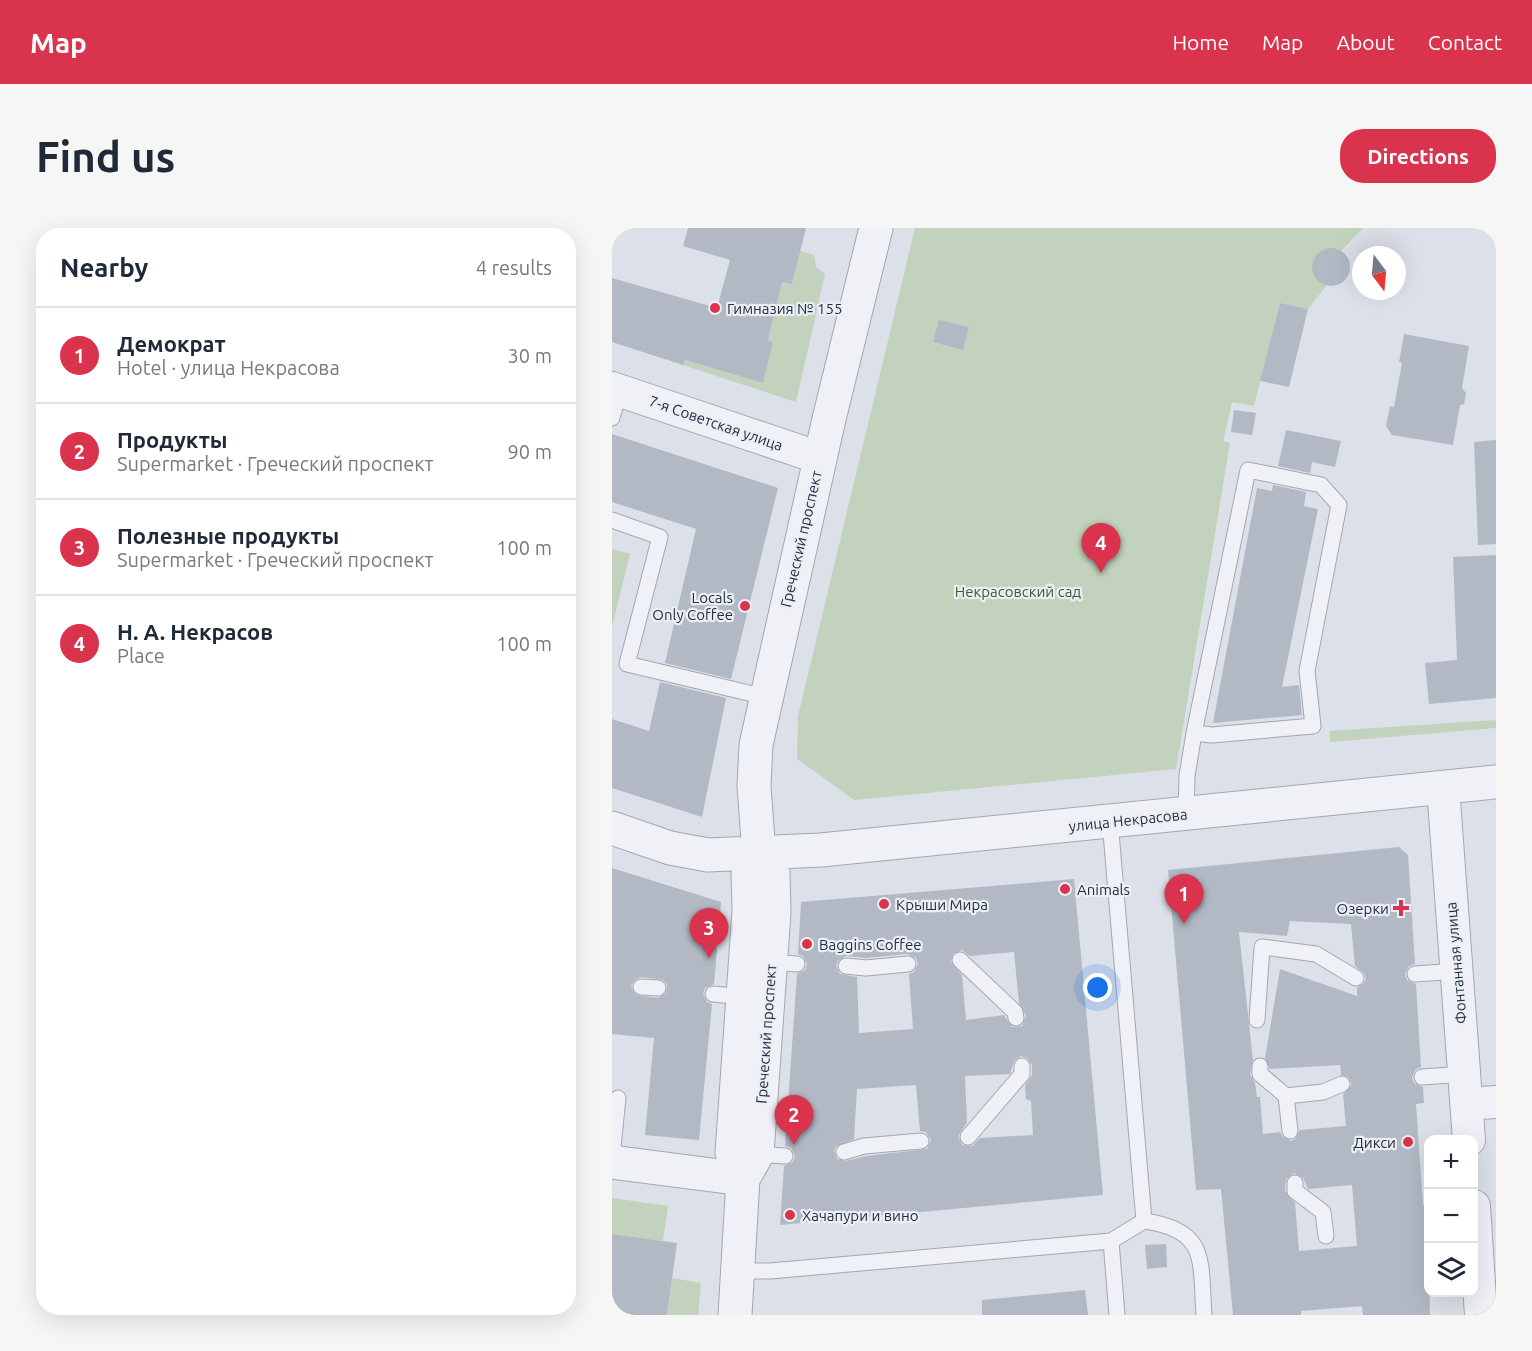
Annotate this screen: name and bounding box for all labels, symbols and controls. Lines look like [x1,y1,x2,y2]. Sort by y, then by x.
text: Map [30,27,87,58]
text: Home [1172,30,1229,54]
text: Map [1262,30,1303,54]
text: About [1336,30,1395,54]
text: Contact [1428,30,1502,54]
button: Directions [1340,129,1496,183]
text: Find us [36,133,175,180]
north arrow [1352,246,1406,300]
text: Nearby [60,253,148,282]
text: 4 results [476,256,552,279]
place label: Гимназия № 155 [727,300,842,317]
marker: Гимназия № 155 [708,301,722,315]
text: Демократ [117,331,226,356]
text: 1 [74,344,85,367]
text: 30 m [508,344,552,367]
text: Hotel · улица Некрасова [117,356,340,379]
street label: 7-я Советская улица [647,392,785,454]
text: Продукты [117,427,227,452]
text: 2 [74,440,85,463]
text: 90 m [508,440,552,463]
text: Supermarket · Греческий проспект [117,452,433,475]
street label: Греческий проспект [777,469,825,609]
text: Полезные продукты [117,523,339,548]
pin: 4 [1082,524,1120,573]
text: 3 [74,536,85,559]
text: 100 m [496,536,552,559]
text: Supermarket · Греческий проспект [117,548,433,571]
park label: Некрасовский сад [955,583,1081,600]
place label: Locals Only Coffee [652,589,733,623]
marker: Locals Only Coffee [738,599,752,613]
text: Н. А. Некрасов [117,619,273,644]
text: 4 [74,632,85,655]
text: 100 m [496,632,552,655]
text: Place [117,644,165,667]
street label: улица Некрасова [1068,805,1188,835]
pin: 1 [1164,874,1204,924]
place label: Animals [1077,881,1130,898]
marker: Animals [1058,882,1072,896]
place label: Крыши Мира [896,896,988,913]
marker: Крыши Мира [877,897,891,911]
place label: Озерки [1337,900,1389,917]
marker: Озерки [1394,901,1408,915]
street label: Фонтанная улица [1442,901,1470,1025]
pin: 3 [690,908,728,958]
place label: Baggins Coffee [819,936,922,953]
marker: Baggins Coffee [800,937,814,951]
street label: Греческий проспект [753,963,779,1104]
your location [1083,973,1112,1002]
pin: 2 [774,1096,813,1145]
place label: Дикси [1353,1134,1396,1151]
marker: Дикси [1401,1135,1415,1149]
map controls [1424,1135,1478,1297]
button: + [1424,1135,1478,1189]
button: − [1424,1189,1478,1243]
place label: Хачапури и вино [802,1207,918,1224]
marker: Хачапури и вино [783,1208,797,1222]
button: layers [1424,1243,1478,1297]

